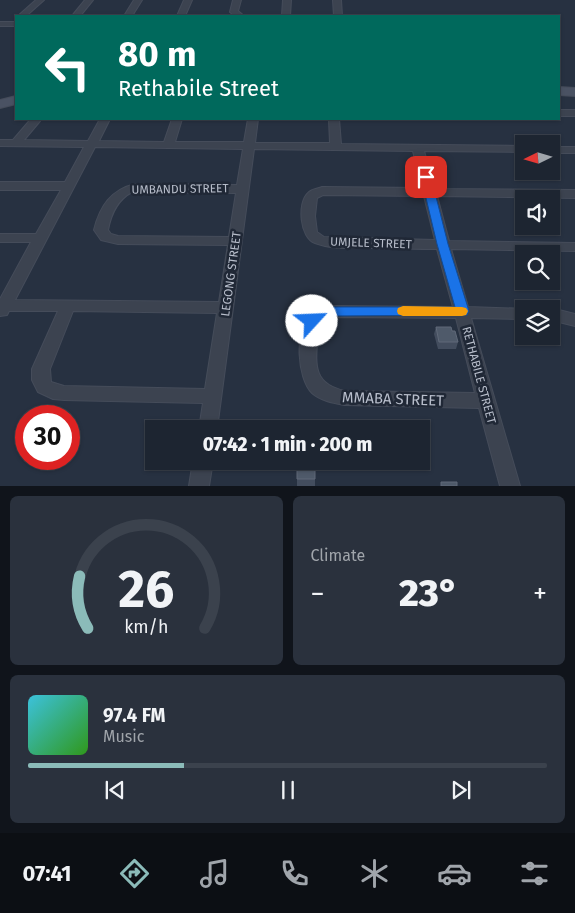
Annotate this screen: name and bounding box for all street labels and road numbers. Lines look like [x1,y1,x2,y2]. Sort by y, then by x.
street label: UMBANDU STREET [131,181,230,197]
street label: LEGONG STREET [218,230,244,317]
street label: UMJELE STREET [330,235,413,251]
street label: RETHABILE STREET [459,325,499,426]
street label: MMABA STREET [342,388,445,410]

